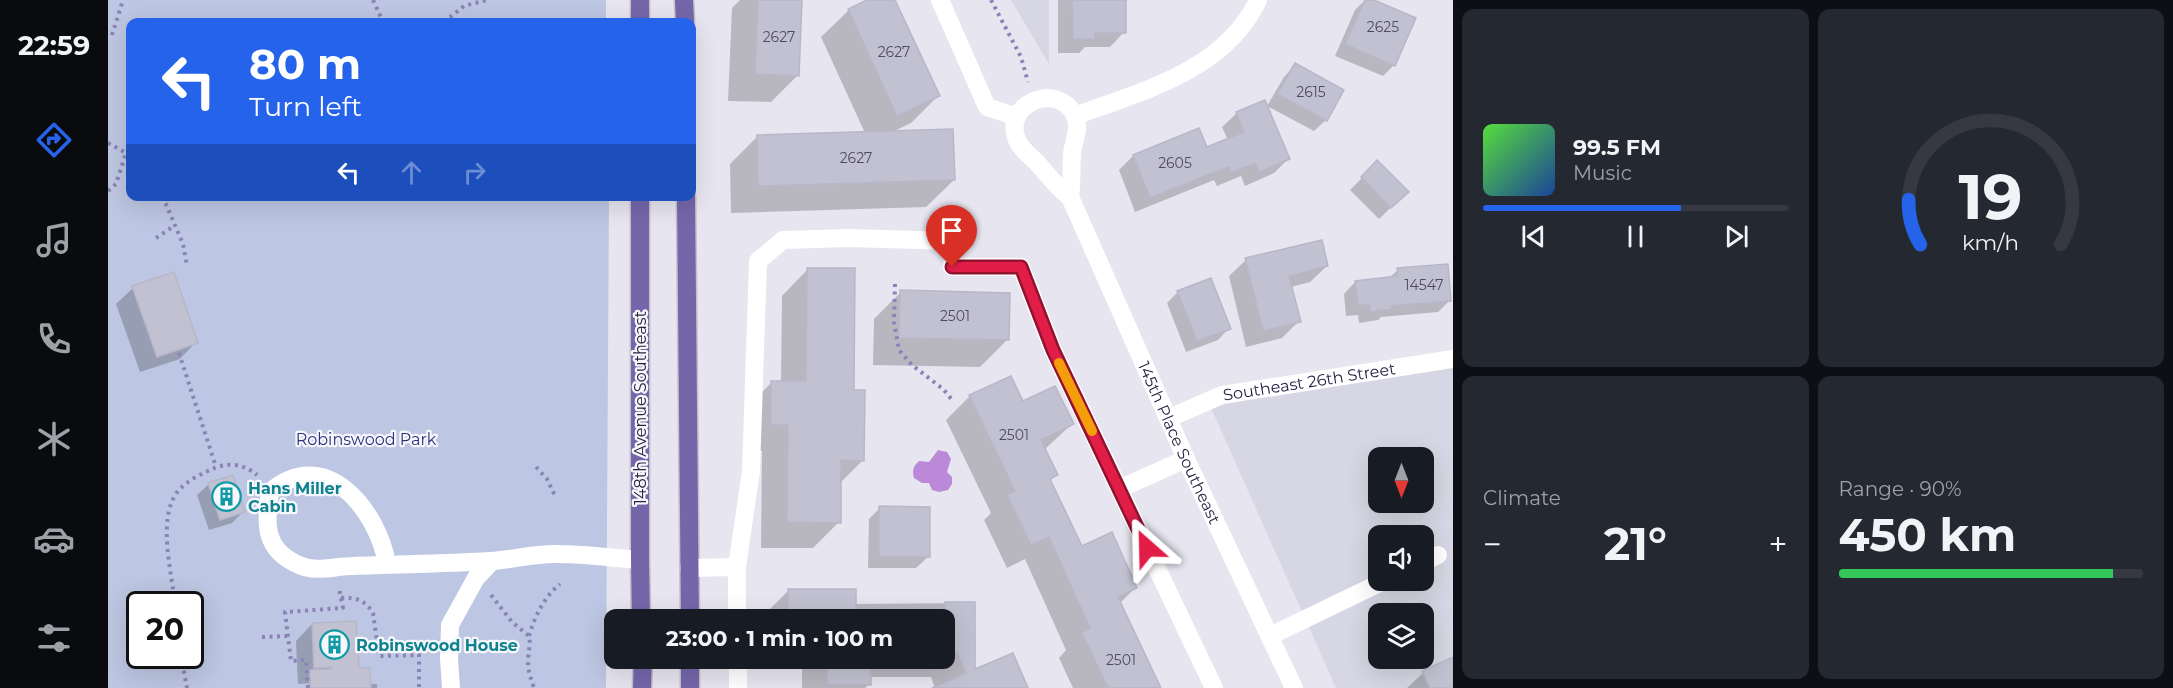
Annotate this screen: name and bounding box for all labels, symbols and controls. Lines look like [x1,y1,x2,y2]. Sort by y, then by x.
house number: 2625 [1367,18,1399,36]
house number: 2627 [763,28,795,46]
text: 22:59 [18,29,90,62]
text: 80 m [249,38,361,90]
icon: left [150,42,228,120]
house number: 2627 [878,43,910,61]
house number: 2615 [1296,83,1326,101]
text: Turn left [249,90,362,123]
icon: directions [33,119,75,161]
text: 99.5 FM [1573,134,1661,161]
house number: 2627 [840,149,872,167]
house number: 2605 [1158,154,1192,172]
icon: left [332,156,365,189]
icon: ahead [395,156,428,189]
icon: right [458,156,491,189]
text: 19 [1959,159,2023,235]
text: Music [1573,161,1632,185]
pin [926,205,977,267]
icon: arrive [935,214,968,247]
icon: music [33,219,75,261]
icon: previous [1517,220,1550,253]
icon: pause [1619,220,1652,253]
icon: next [1720,220,1753,253]
text: km/h [1962,230,2019,256]
house number: 14547 [1404,276,1444,294]
house number: 2501 [940,307,970,325]
street label: 148th Avenue Southeast [631,311,650,505]
icon: phone [33,318,75,360]
street label: 145th Place Southeast [1134,359,1224,527]
street label: Southeast 26th Street [1222,359,1397,405]
icon: climate [33,418,75,460]
house number: 2501 [999,426,1029,444]
park label: Robinswood Park [296,430,437,449]
north arrow [1368,447,1434,513]
map controls [1368,447,1434,669]
text: Range · 90% [1839,477,1961,501]
place label: Hans Miller Cabin [248,479,342,516]
building icon: Hans Miller Cabin [211,481,243,513]
text: Climate [1483,486,1561,510]
text: 450 km [1839,507,2016,562]
position arrow [1115,516,1179,580]
text: 21° [1604,516,1667,571]
icon: car [33,518,75,560]
text: − [1483,524,1502,564]
text: + [1769,524,1787,564]
button: sound [1368,525,1434,591]
speed limit sign: 20 [126,591,204,669]
button: layers [1368,603,1434,669]
icon: filters [33,617,75,659]
text: 23:00 · 1 min · 100 m [666,625,893,652]
building icon: Robinswood House [319,629,351,661]
place label: Robinswood House [356,636,518,655]
house number: 2501 [1106,651,1136,669]

